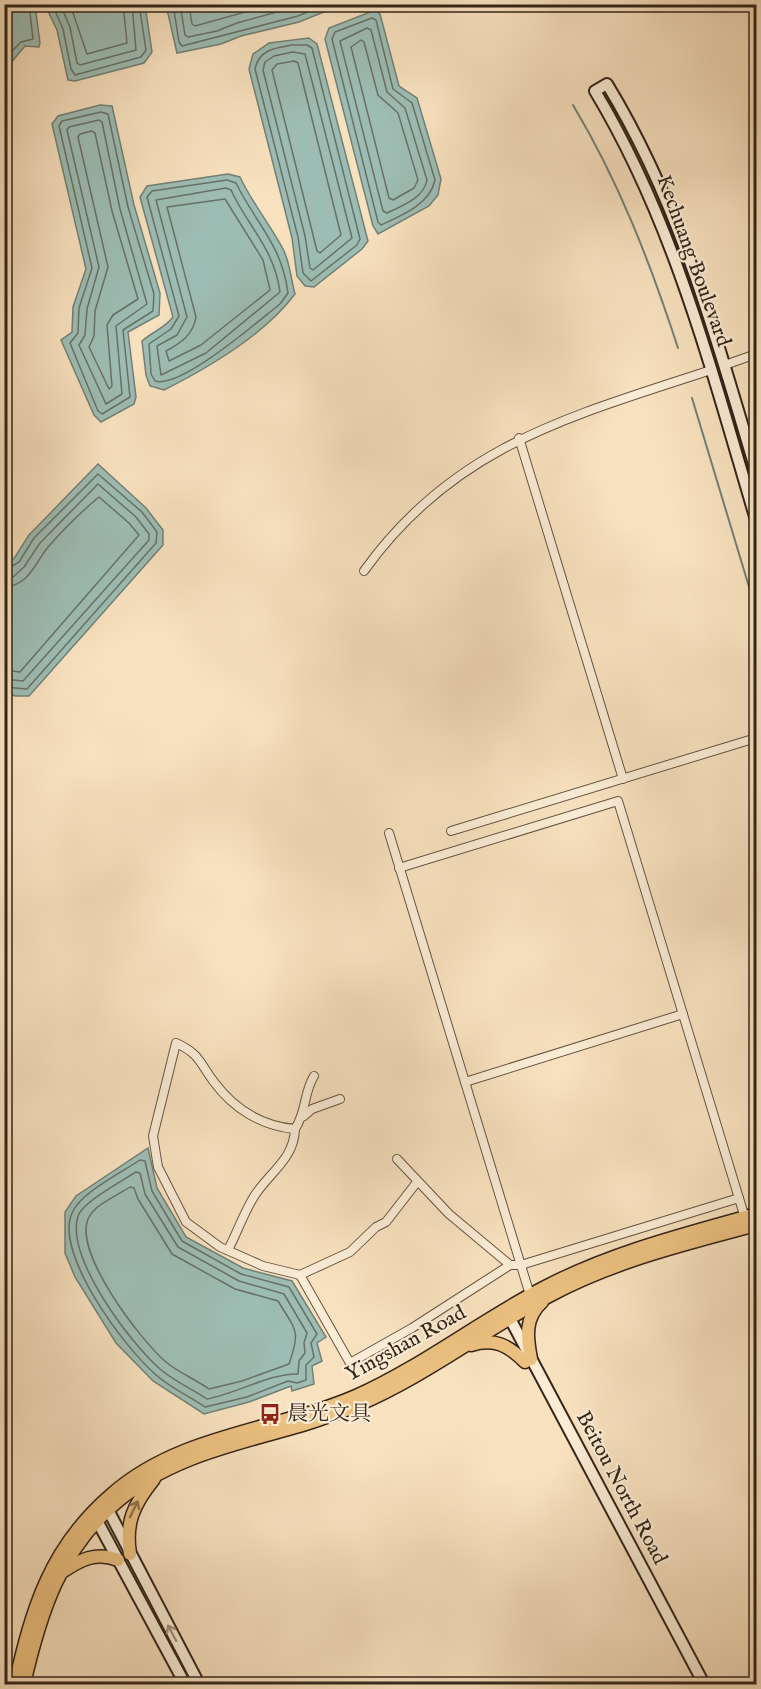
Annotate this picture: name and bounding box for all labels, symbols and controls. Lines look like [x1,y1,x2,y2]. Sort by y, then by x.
street label: Kechuang Boulevard [649,172,737,351]
street label: Yingshan Road [341,1299,472,1388]
place label: 晨光文具 [287,1401,371,1428]
bus stop icon: 晨光文具 [258,1402,282,1426]
street label: Beitou North Road [569,1407,673,1570]
one-way arrow [129,1500,140,1518]
one-way arrow [166,1624,177,1642]

